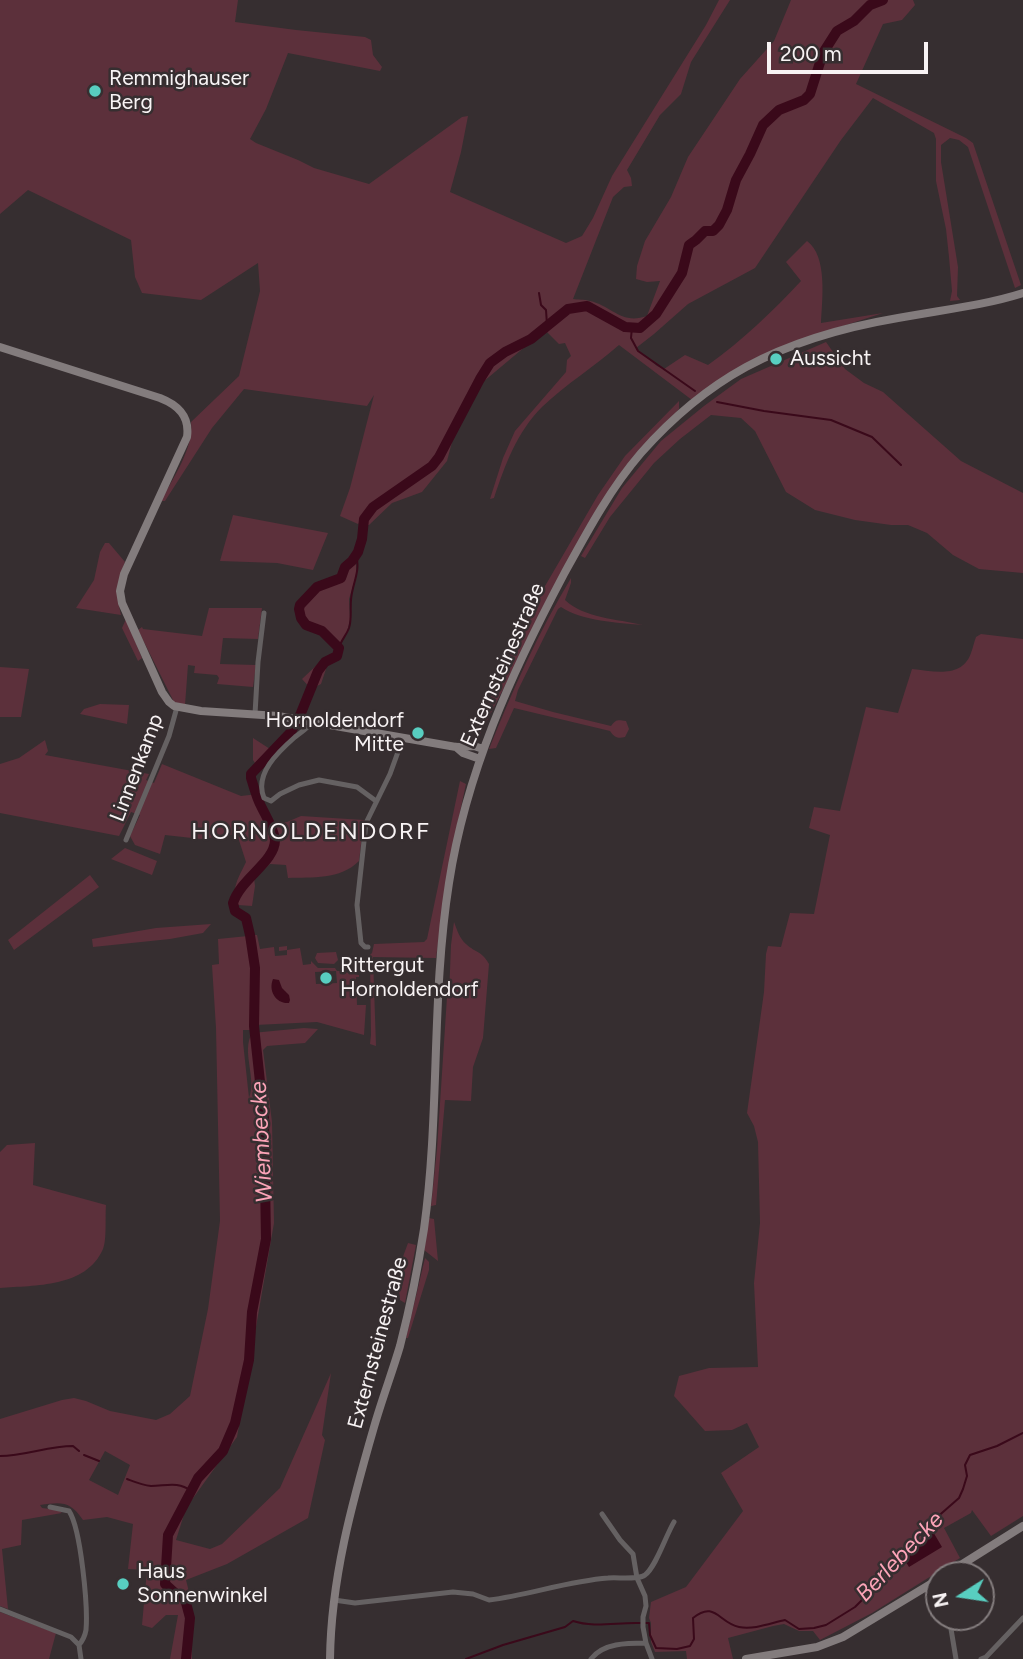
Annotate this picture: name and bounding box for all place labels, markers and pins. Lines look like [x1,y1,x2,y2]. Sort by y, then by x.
place label: Remmighauser Berg [109,66,249,116]
marker: Remmighauser Berg [87,83,103,99]
place label: Aussicht [790,346,871,372]
marker: Aussicht [768,351,784,367]
place label: Hornoldendorf Mitte [266,708,404,758]
marker: Hornoldendorf Mitte [410,725,426,741]
place label: Rittergut Hornoldendorf [340,953,478,1003]
marker: Rittergut Hornoldendorf [318,970,334,986]
place label: Haus Sonnenwinkel [137,1559,268,1609]
marker: Haus Sonnenwinkel [115,1576,131,1592]

